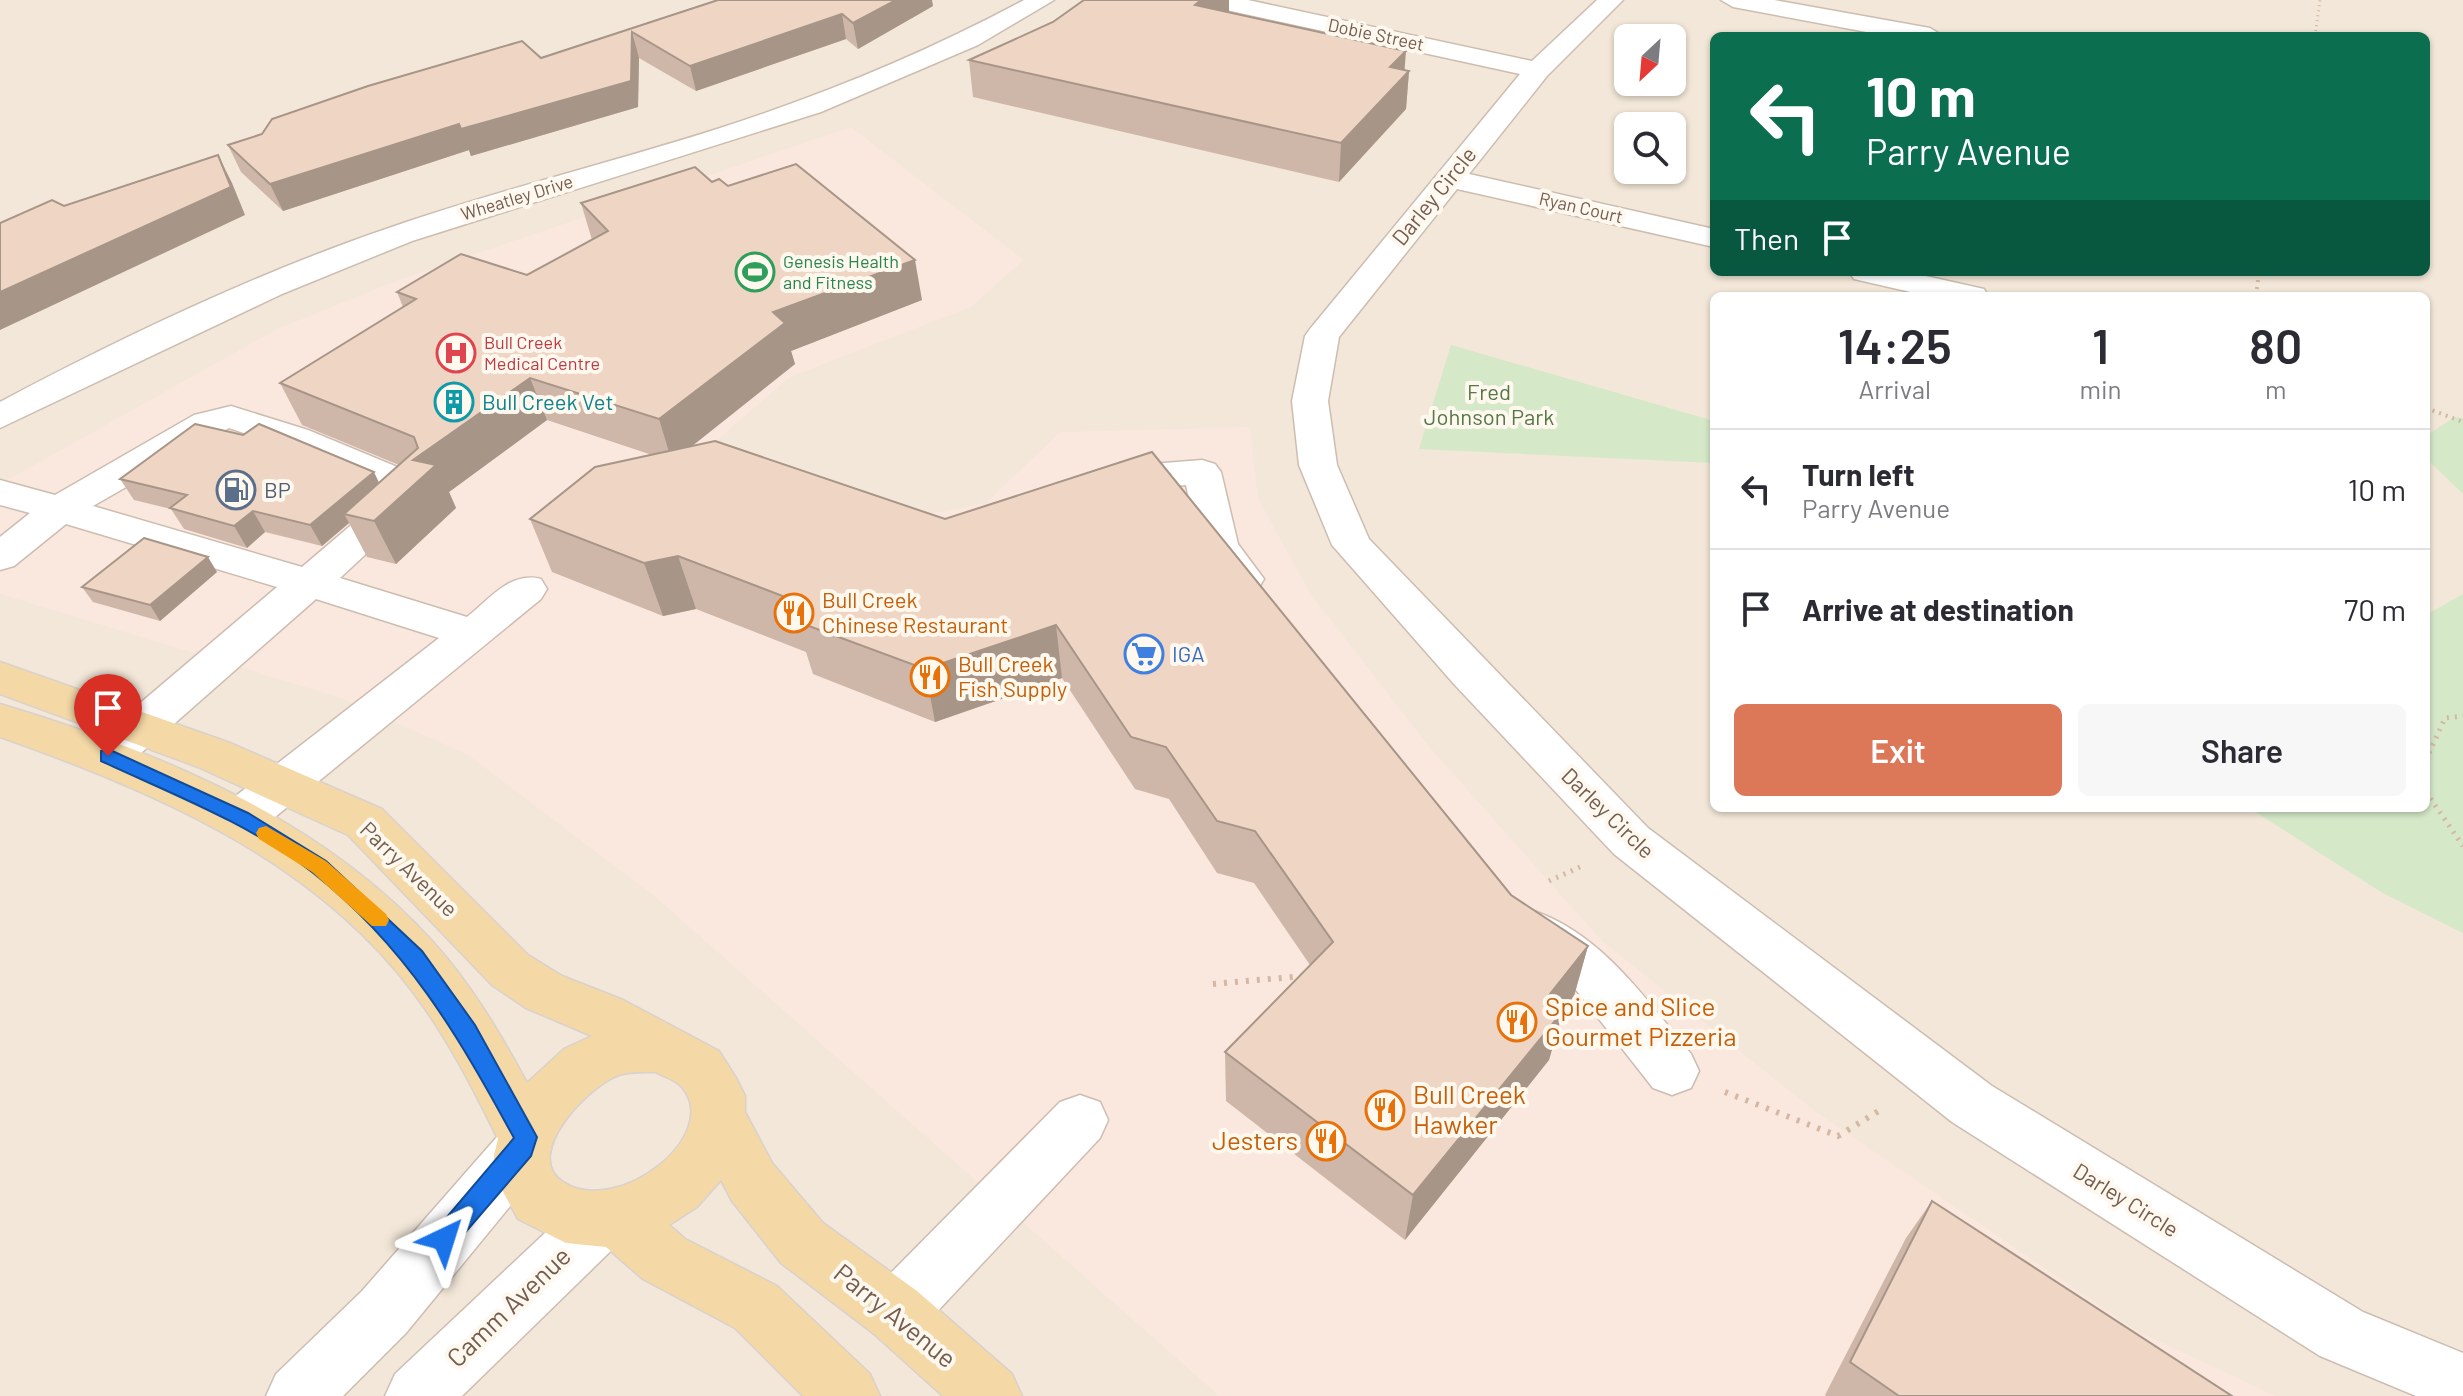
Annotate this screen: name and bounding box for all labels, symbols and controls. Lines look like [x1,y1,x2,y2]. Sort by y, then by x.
street label: Dobie Street [1326,13,1426,55]
north arrow [1614,24,1686,96]
map controls [1614,24,1686,184]
text: 10 m [1866,61,1976,128]
icon: left [1734,64,1838,168]
button: search [1614,112,1686,184]
text: Parry Avenue [1866,129,2071,172]
street label: Darley Circle [1386,141,1481,250]
street label: Wheatley Drive [458,170,575,225]
street label: Ryan Court [1537,187,1625,227]
icon: arrive [1815,216,1859,260]
text: Then [1734,220,1799,256]
place label: Genesis Health and Fitness [783,250,899,293]
sports icon: Genesis Health and Fitness [734,251,776,293]
text: 14:25 [1838,316,1952,374]
text: 1 [2092,316,2109,374]
text: 80 [2249,316,2302,374]
place label: Bull Creek Medical Centre [484,331,600,374]
hospital icon: Bull Creek Medical Centre [435,332,477,374]
text: Arrival [1858,373,1931,404]
text: min [2079,373,2122,404]
text: m [2265,373,2287,404]
park label: Fred Johnson Park [1424,378,1554,429]
building icon: Bull Creek Vet [433,381,475,423]
place label: Bull Creek Vet [482,388,613,414]
text: Turn left [1802,456,1915,492]
icon: left [1734,467,1778,511]
fuel station icon: BP [215,469,257,511]
text: 10 m [2348,471,2406,507]
place label: BP [264,476,291,502]
text: Parry Avenue [1802,492,1950,523]
place label: Bull Creek Chinese Restaurant [822,586,1008,637]
icon: arrive [1734,587,1778,631]
text: Arrive at destination [1802,591,2074,627]
text: 70 m [2344,591,2406,627]
restaurant icon: Bull Creek Chinese Restaurant [773,592,815,634]
supermarket icon: IGA [1123,633,1165,675]
place label: IGA [1172,640,1205,666]
place label: Bull Creek Fish Supply [958,650,1067,701]
restaurant icon: Bull Creek Fish Supply [909,656,951,698]
pin [74,674,142,756]
icon: arrive [86,686,130,730]
button: Exit [1734,704,2062,796]
button: Share [2078,704,2406,796]
street label: Darley Circle [1557,762,1660,863]
street label: Parry Avenue [356,815,464,921]
place label: Spice and Slice Gourmet Pizzeria [1545,990,1737,1051]
restaurant icon: Spice and Slice Gourmet Pizzeria [1496,1001,1538,1043]
place label: Bull Creek Hawker [1413,1078,1526,1139]
restaurant icon: Bull Creek Hawker [1364,1089,1406,1131]
restaurant icon: Jesters [1305,1120,1347,1162]
place label: Jesters [1212,1124,1298,1155]
street label: Darley Circle [2069,1157,2184,1242]
position arrow [402,1197,486,1281]
street label: Camm Avenue [440,1239,576,1373]
street label: Parry Avenue [829,1256,963,1373]

